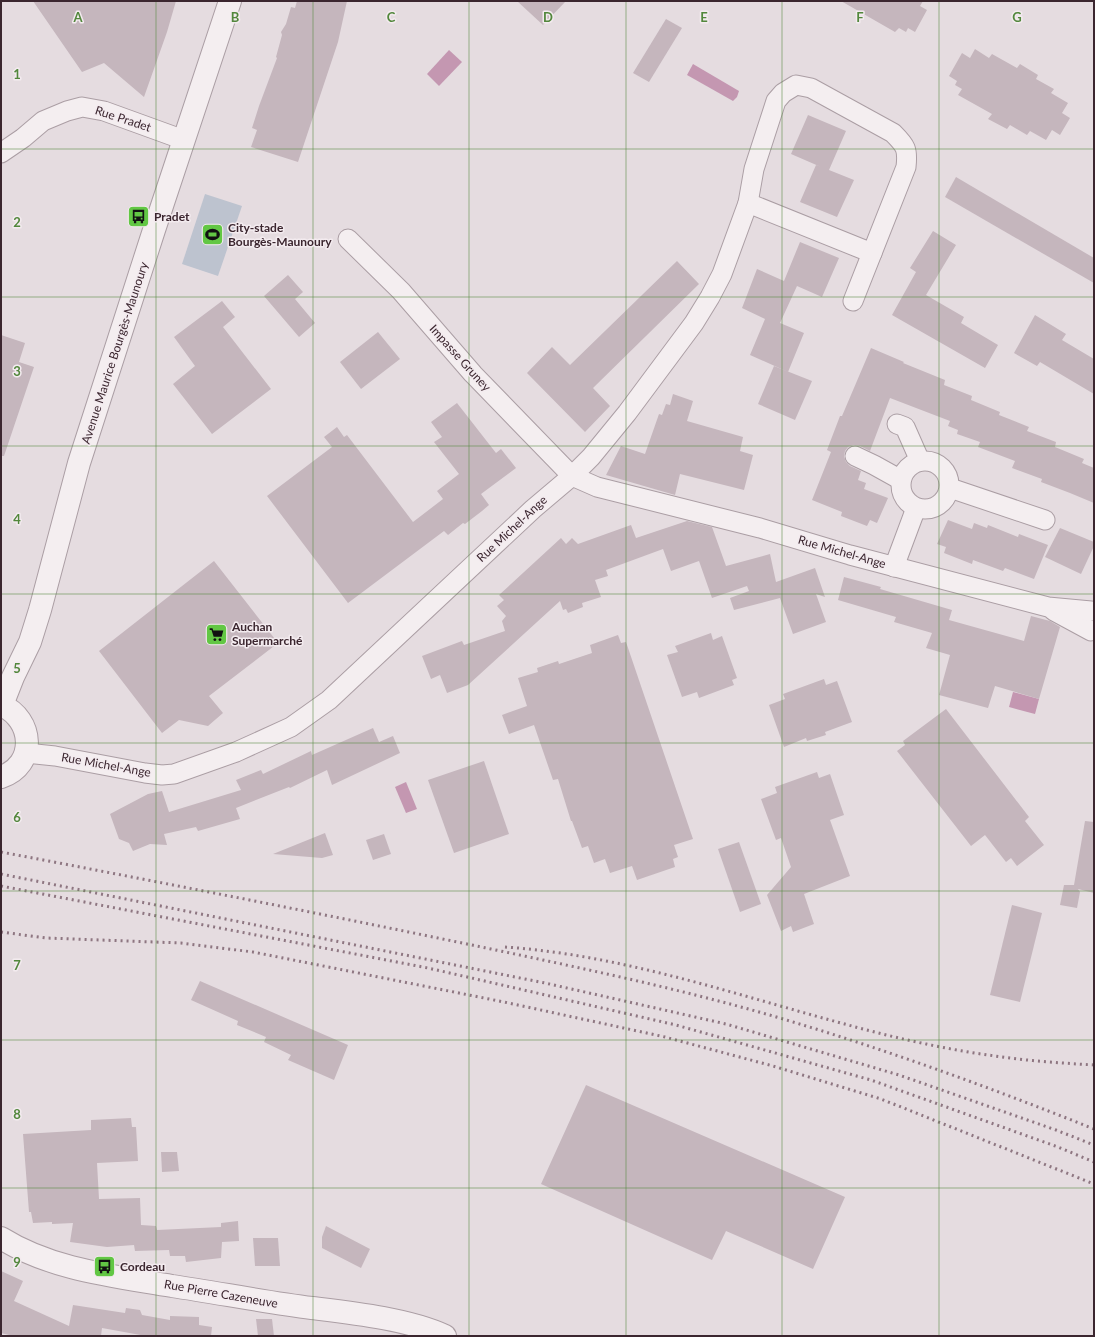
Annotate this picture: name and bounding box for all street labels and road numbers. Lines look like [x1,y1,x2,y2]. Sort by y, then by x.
street label: Rue Pradet [93,102,154,135]
street label: Avenue Maurice Bourgès-Maunoury [78,259,151,446]
street label: Impasse Gruney [427,321,495,395]
street label: Rue Michel-Ange [473,492,550,565]
street label: Rue Michel-Ange [797,532,888,571]
street label: Rue Michel-Ange [60,749,152,780]
street label: Rue Pierre Cazeneuve [163,1276,279,1311]

